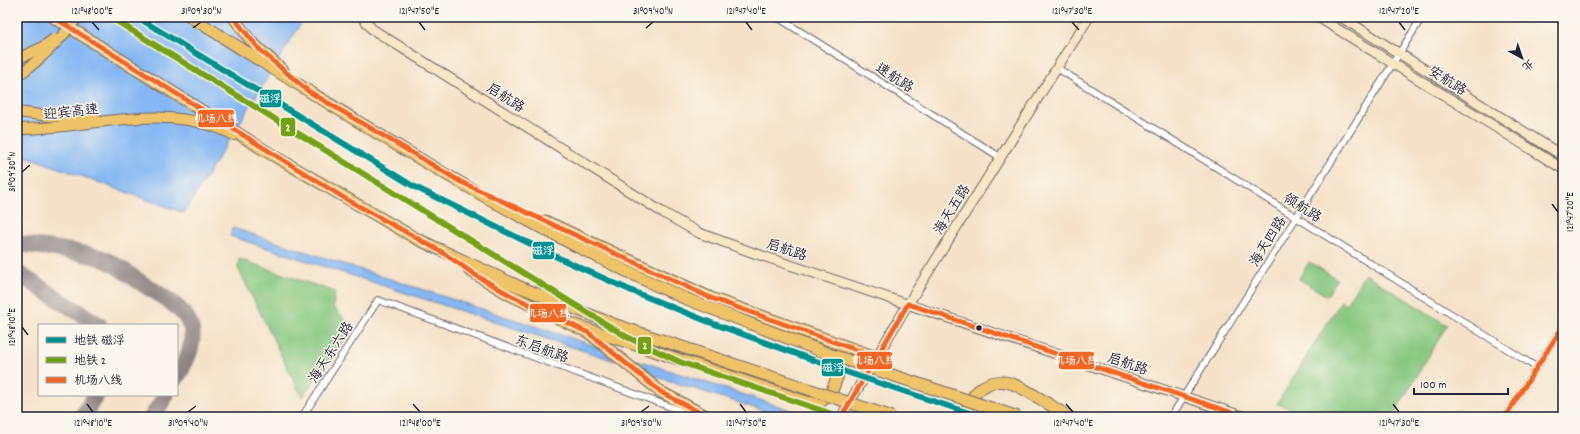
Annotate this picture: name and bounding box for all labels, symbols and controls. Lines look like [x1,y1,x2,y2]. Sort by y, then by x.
text: 121°48'00"E [71,5,113,19]
text: 31°09'30"N [181,5,221,19]
text: 121°47'50"E [399,5,440,19]
text: 31°09'40"N [633,5,673,19]
text: 121°47'40"E [726,5,766,19]
text: 121°47'30"E [1052,5,1092,19]
text: 121°47'20"E [1379,5,1419,19]
north arrow [1502,38,1542,78]
text: 北 [1518,54,1536,74]
street label: 速航路 [871,59,917,99]
street label: 安航路 [1424,62,1470,101]
street label: 启航路 [482,79,528,118]
line badge: 磁浮 [259,89,282,108]
text: 磁浮 [259,92,281,108]
street label: 迎宾高速 [42,100,100,126]
line badge: 机场八线 [197,109,235,128]
text: 机场八线 [194,112,238,128]
line badge: 2 [280,117,296,137]
text: 2 [286,121,291,137]
text: 31°09'30"N [6,152,20,192]
street label: 海天五路 [929,181,976,239]
street label: 领航路 [1279,189,1325,228]
text: 121°47'20"E [1564,192,1578,232]
street label: 海天四路 [1245,213,1292,271]
street label: 启航路 [763,235,809,267]
line badge: 磁浮 [532,241,555,260]
text: 磁浮 [532,244,554,260]
line badge: 机场八线 [529,303,567,323]
text: 机场八线 [526,307,570,323]
text: 121°48'10"E [6,308,20,346]
street label: 海天东六路 [304,318,359,388]
unlabelled marker [974,323,984,333]
legend [38,324,178,396]
street label: 东启航路 [512,331,571,369]
text: 地铁 磁浮 [74,333,125,350]
line badge: 2 [637,336,652,355]
text: 2 [643,339,648,355]
street label: 启航路 [1104,349,1150,381]
line badge: 机场八线 [856,351,893,370]
line badge: 机场八线 [1058,351,1095,370]
text: 地铁 2 [74,353,106,370]
text: 机场八线 [852,354,896,370]
text: 机场八线 [1054,354,1098,370]
line badge: 磁浮 [821,358,844,377]
text: 磁浮 [822,361,844,377]
scale bar [1414,370,1508,396]
text: 机场八线 [74,373,122,390]
text: 100 m [1420,377,1447,394]
text: 121°48'10"E [74,417,112,431]
text: 31°09'40"N [168,417,208,431]
text: 121°48'00"E [399,417,441,431]
text: 31°09'50"N [621,417,661,431]
text: 121°47'50"E [726,417,767,431]
text: 121°47'40"E [1053,417,1093,431]
text: 121°47'30"E [1379,417,1419,431]

